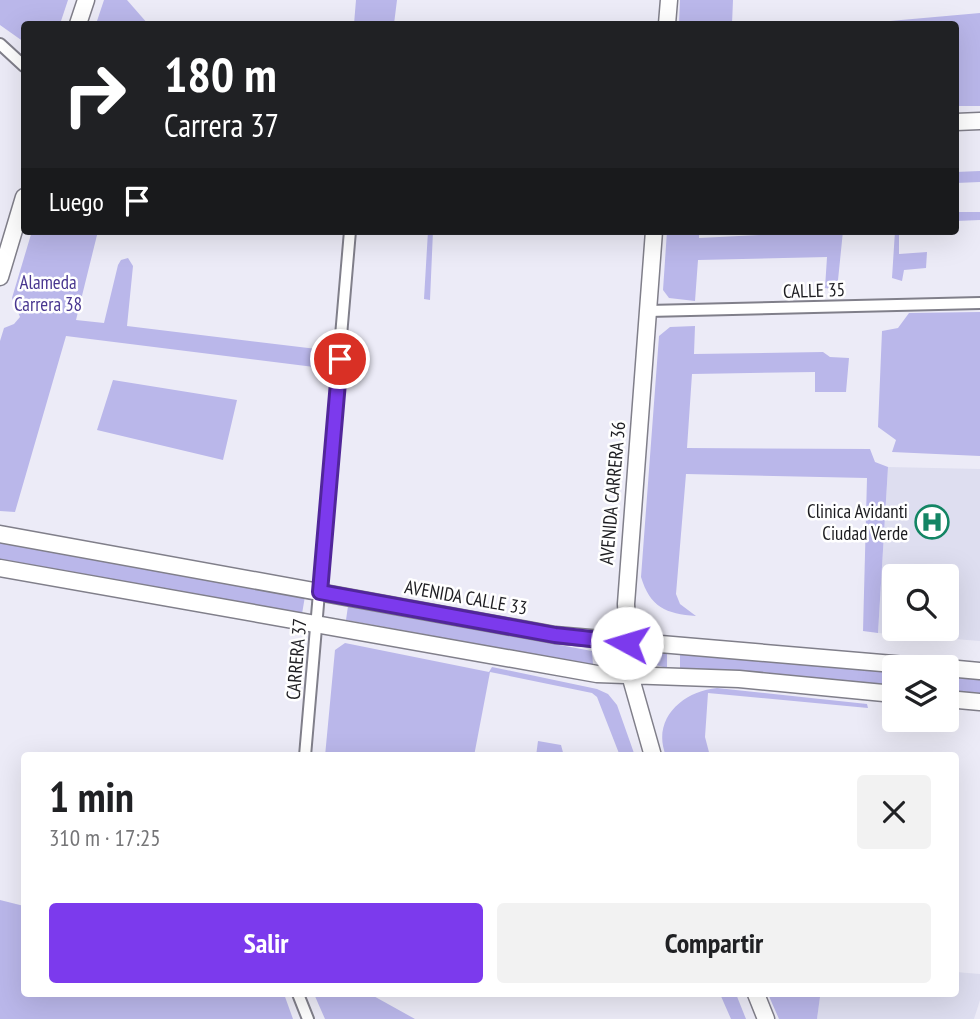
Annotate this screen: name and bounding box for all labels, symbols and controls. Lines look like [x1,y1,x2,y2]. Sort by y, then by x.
text: 180 m [164,42,277,106]
icon: right [49,49,140,140]
text: Carrera 37 [164,104,279,146]
icon: arrive [118,182,156,220]
text: Luego [49,185,104,218]
park label: Alameda Carrera 38 [14,270,82,316]
street label: CALLE 35 [782,277,846,303]
pin [310,329,370,389]
icon: arrive [321,340,359,378]
street label: AVENIDA CARRERA 36 [594,420,630,566]
place label: Clinica Avidanti Ciudad Verde [807,499,908,545]
hospital icon: Clinica Avidanti Ciudad Verde [913,503,951,541]
map controls [882,564,959,732]
button: search [882,564,959,641]
street label: AVENIDA CALLE 33 [403,574,529,620]
position arrow [590,606,664,680]
street label: CARRERA 37 [280,617,312,701]
button: layers [882,655,959,732]
text: 1 min [49,769,134,824]
button: close [857,775,931,849]
text: 310 m · 17:25 [49,823,161,852]
button: Salir [49,903,483,983]
button: Compartir [497,903,931,983]

